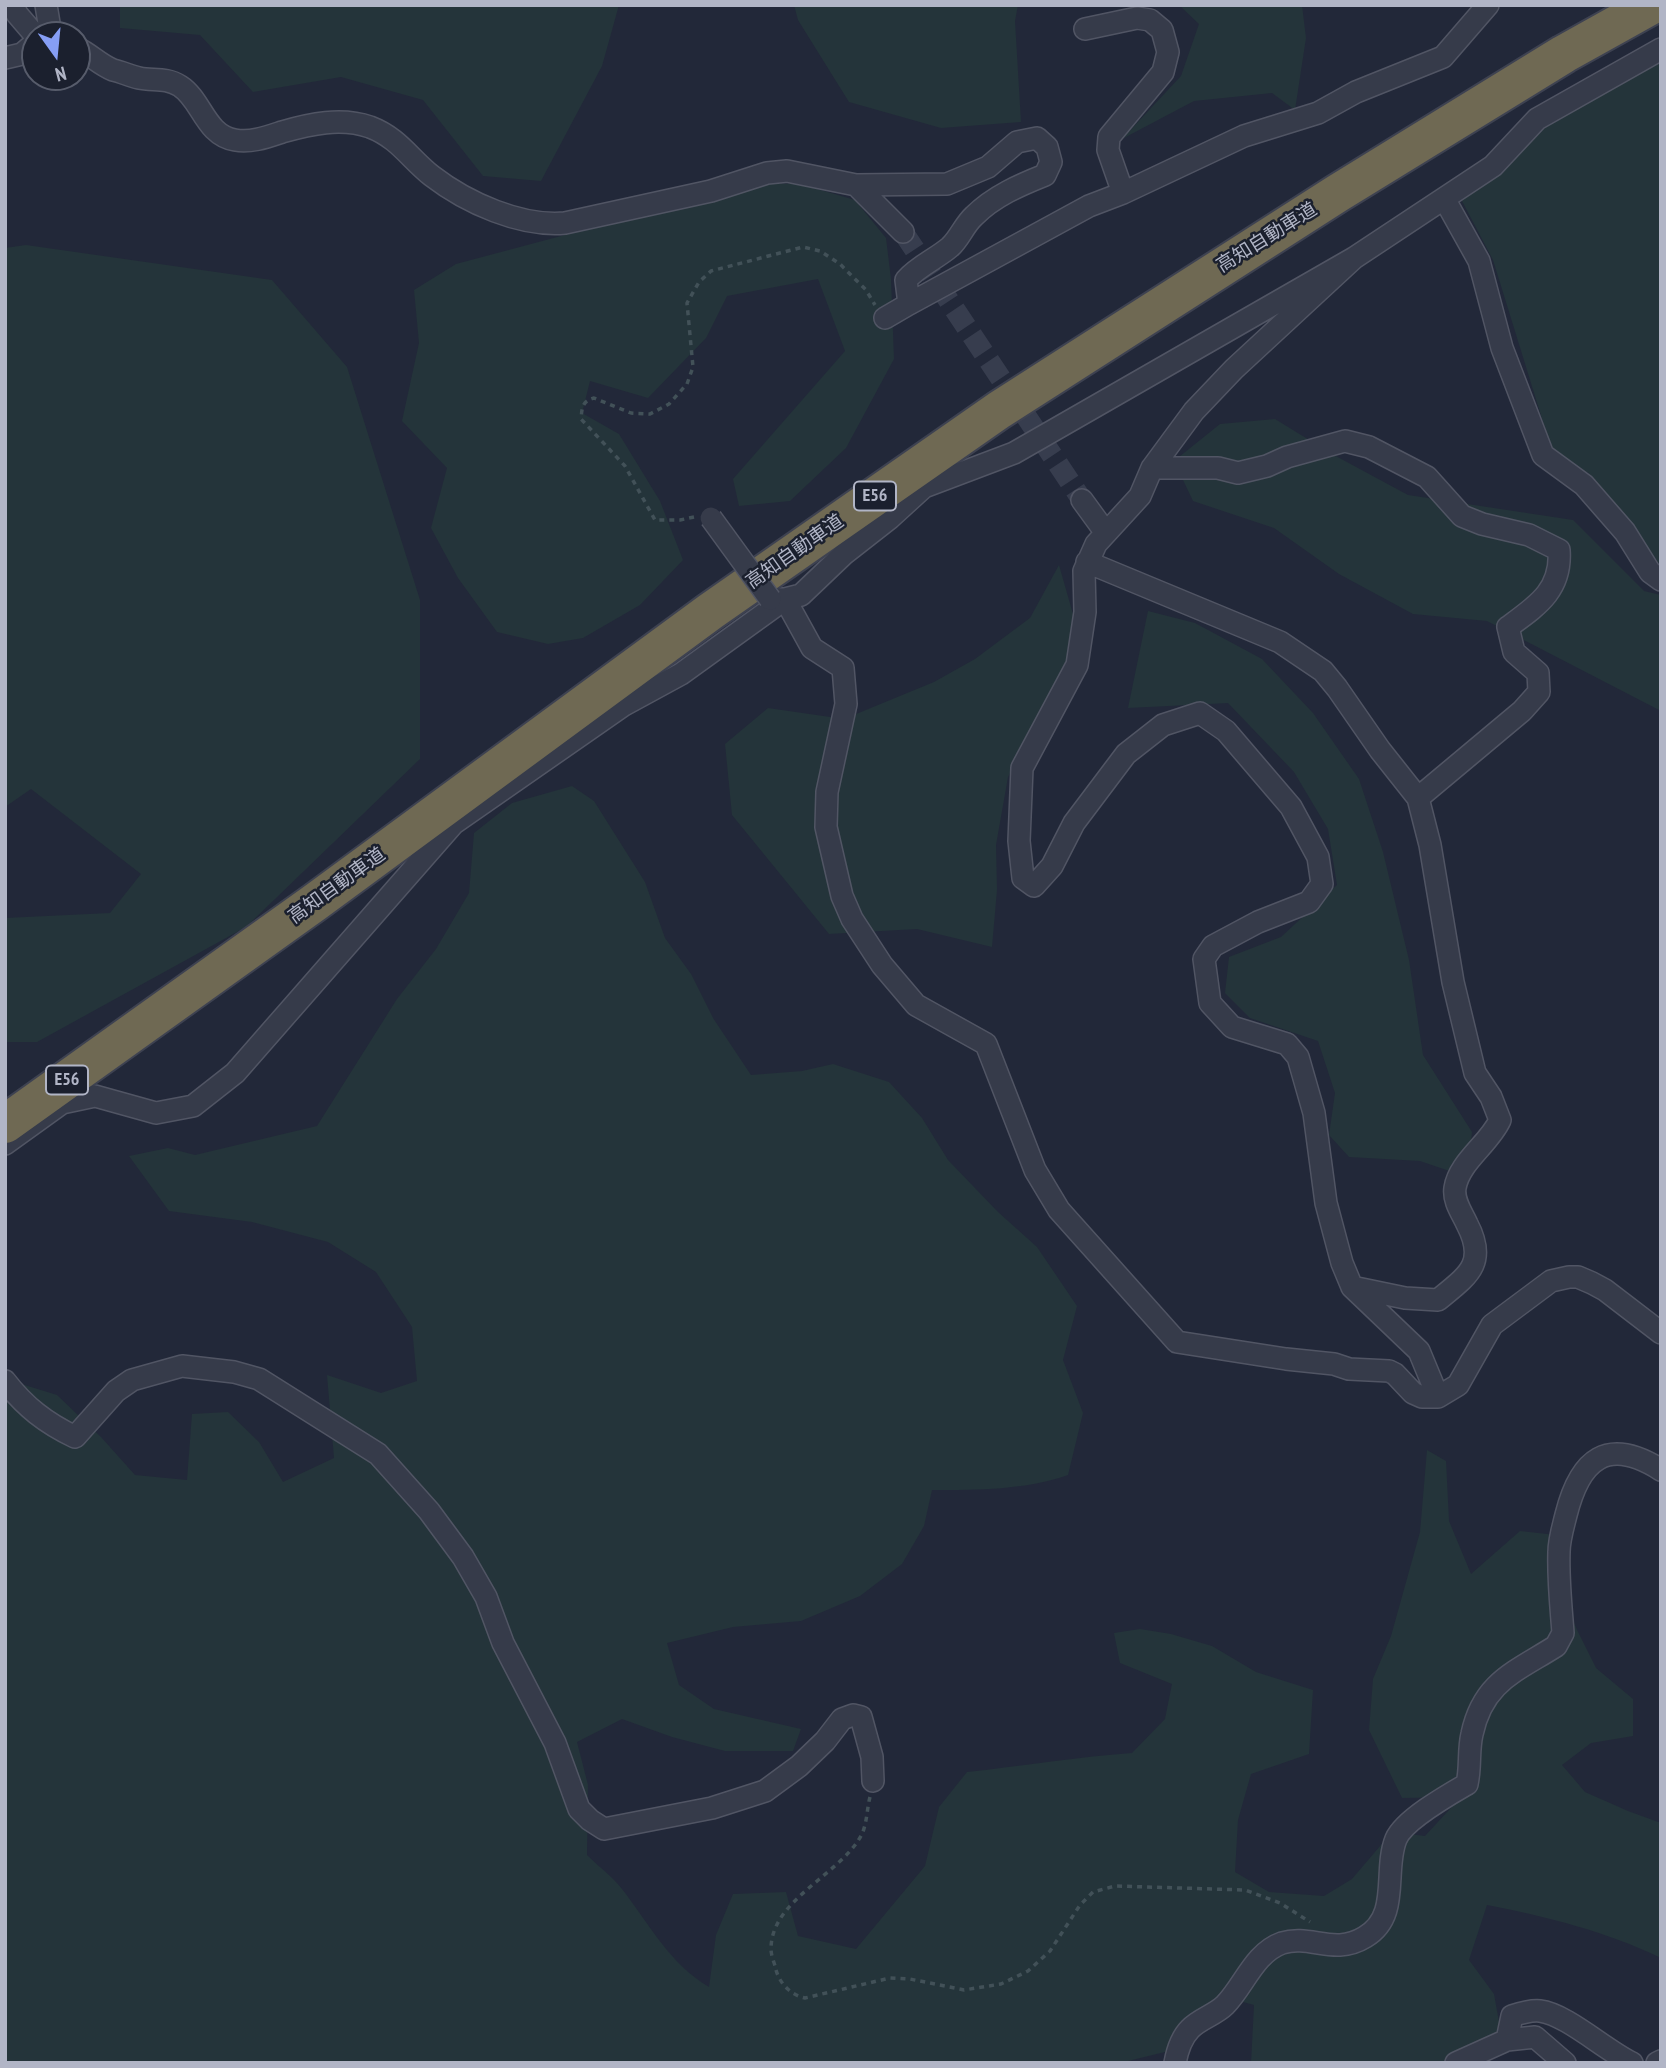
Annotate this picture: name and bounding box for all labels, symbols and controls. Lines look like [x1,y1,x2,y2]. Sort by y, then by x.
north arrow [21,21,91,91]
text: N [53,61,69,87]
street label: 高知自動車道 [1213,198,1321,278]
road number: E56 [854,482,896,510]
street label: 高知自動車道 [742,510,848,594]
street label: 高知自動車道 [284,843,390,929]
road number: E56 [46,1065,88,1094]

